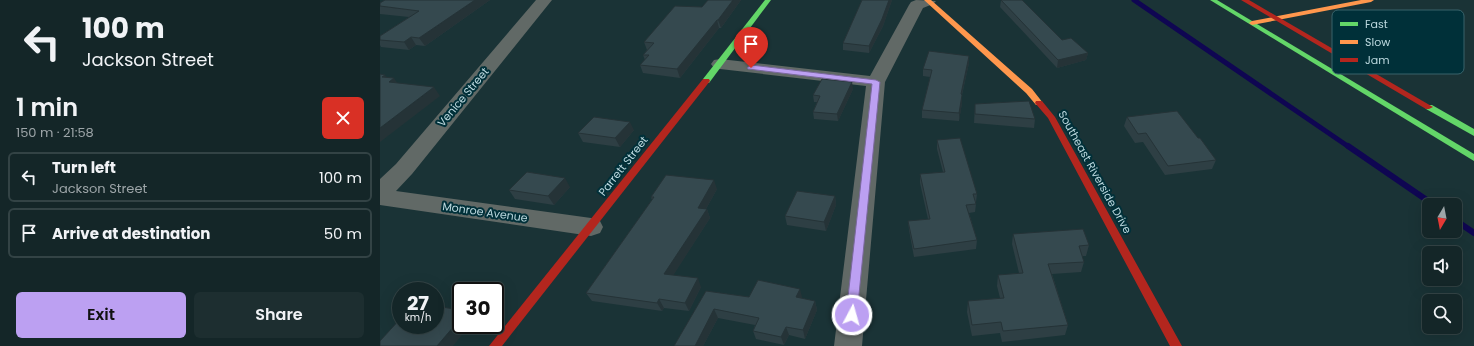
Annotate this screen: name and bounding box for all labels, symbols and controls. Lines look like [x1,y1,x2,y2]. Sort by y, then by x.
text: 100 m [82,9,165,48]
legend [1332,10,1464,74]
icon: left [16,16,68,68]
text: Fast [1365,16,1388,32]
pin [734,27,768,68]
icon: arrive [740,33,762,55]
text: Slow [1365,34,1390,50]
text: Jackson Street [82,47,214,72]
text: Jam [1365,52,1390,68]
street label: Venice Street [434,64,492,130]
text: 1 min [16,91,78,124]
button: close [322,97,364,139]
street label: Southeast Riverside Drive [1054,108,1136,236]
text: 150 m · 21:58 [16,123,94,142]
street label: Parrett Street [595,133,651,199]
text: Turn left [52,157,116,178]
icon: left [18,166,40,188]
text: 100 m [319,167,362,188]
text: Jackson Street [52,179,147,198]
street label: Monroe Avenue [441,198,529,226]
north arrow [1422,198,1462,238]
map controls [1422,198,1462,334]
icon: arrive [18,222,40,244]
text: Arrive at destination [52,223,210,244]
text: 50 m [324,223,362,244]
button: sound [1422,246,1462,286]
speed limit sign: 30 [452,282,504,334]
text: 27 [407,289,429,317]
button: Exit [16,292,186,338]
button: Share [194,292,364,338]
position arrow [831,294,873,336]
button: search [1422,294,1462,334]
text: km/h [405,310,431,325]

